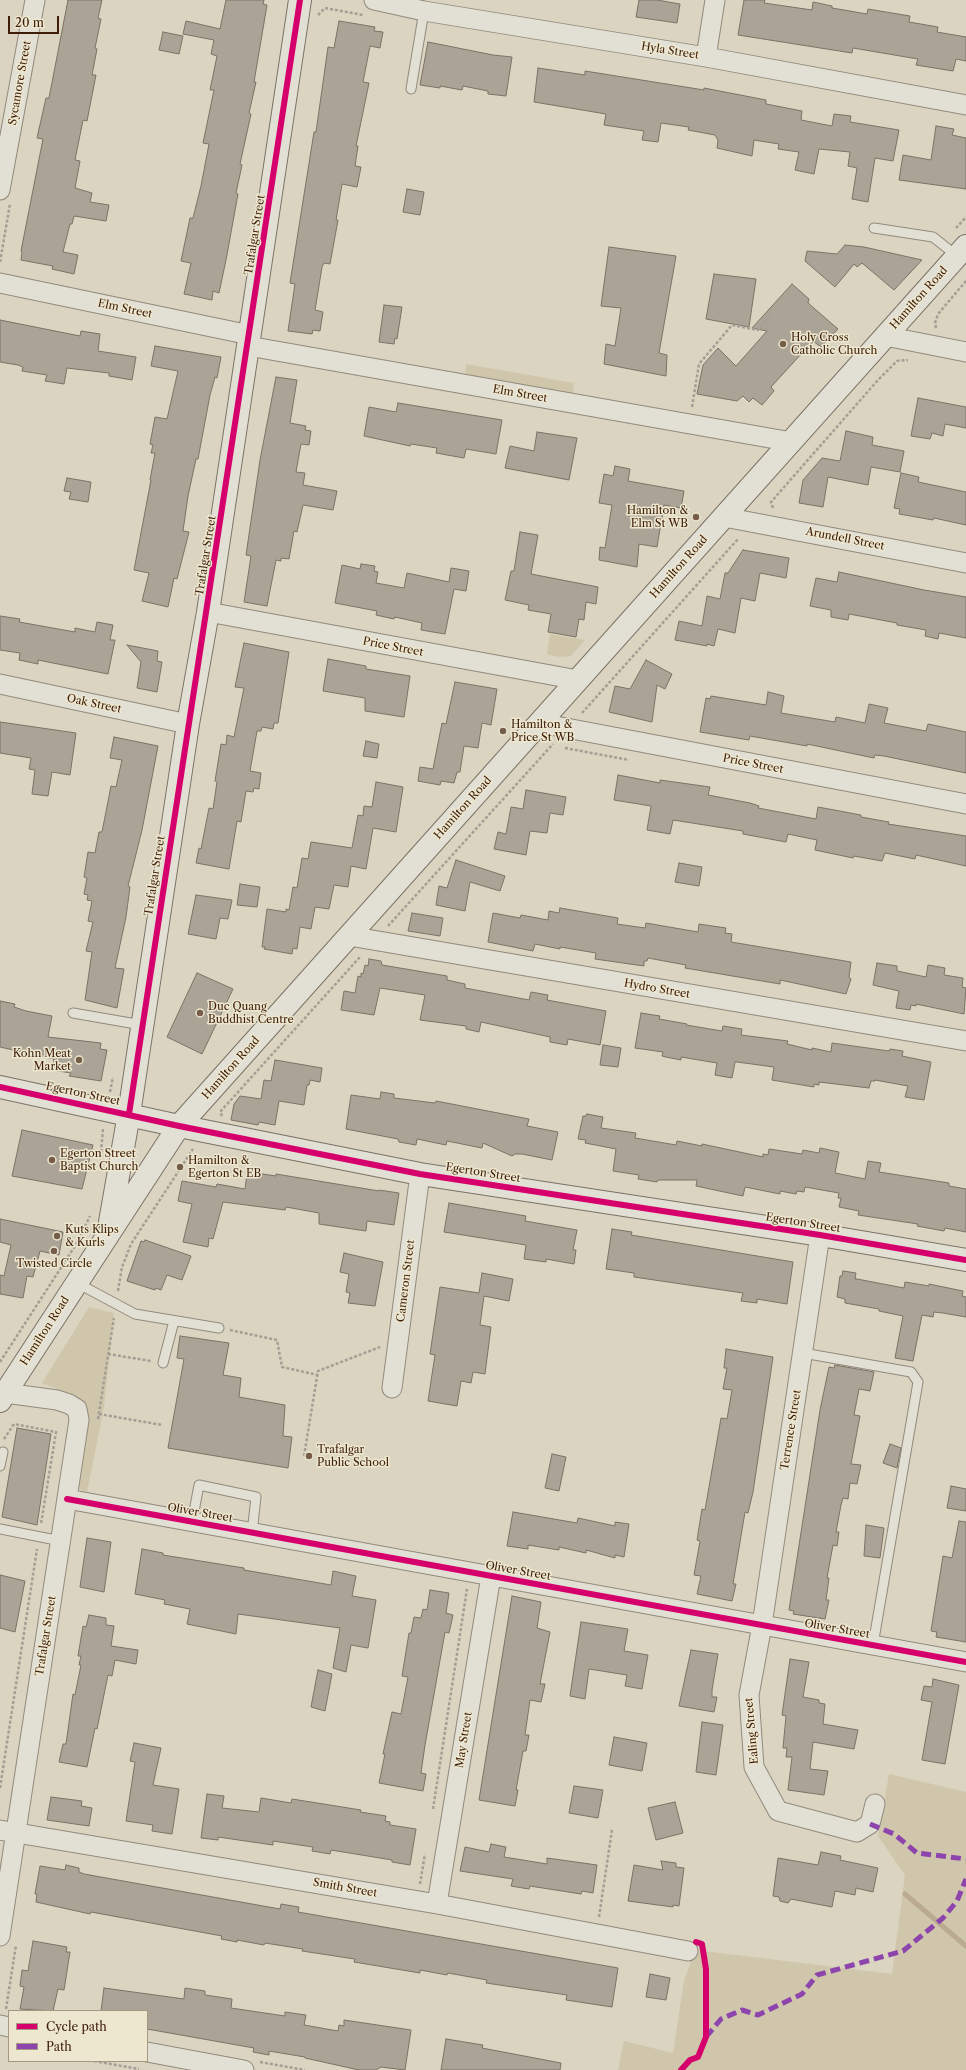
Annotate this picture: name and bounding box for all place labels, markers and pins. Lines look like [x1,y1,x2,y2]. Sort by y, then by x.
place label: Holy Cross Catholic Church [791,331,877,357]
marker: Holy Cross Catholic Church [778,339,788,349]
place label: Hamilton & Elm St WB [627,504,688,530]
marker: Hamilton & Elm St WB [691,512,701,522]
place label: Hamilton & Price St WB [511,718,574,744]
marker: Hamilton & Price St WB [498,726,508,736]
place label: Duc Quang Buddhist Centre [208,1000,294,1026]
marker: Duc Quang Buddhist Centre [195,1008,205,1018]
place label: Kohn Meat Market [13,1047,71,1073]
marker: Kohn Meat Market [74,1055,84,1065]
place label: Egerton Street Baptist Church [60,1147,138,1173]
place label: Hamilton & Egerton St EB [188,1154,261,1180]
marker: Egerton Street Baptist Church [47,1155,57,1165]
marker: Hamilton & Egerton St EB [175,1162,185,1172]
place label: Kuts Klips & Kurls [65,1223,119,1249]
marker: Kuts Klips & Kurls [52,1231,62,1241]
marker: Twisted Circle [49,1246,59,1256]
place label: Twisted Circle [16,1257,92,1271]
place label: Trafalgar Public School [317,1443,389,1469]
marker: Trafalgar Public School [304,1451,314,1461]

